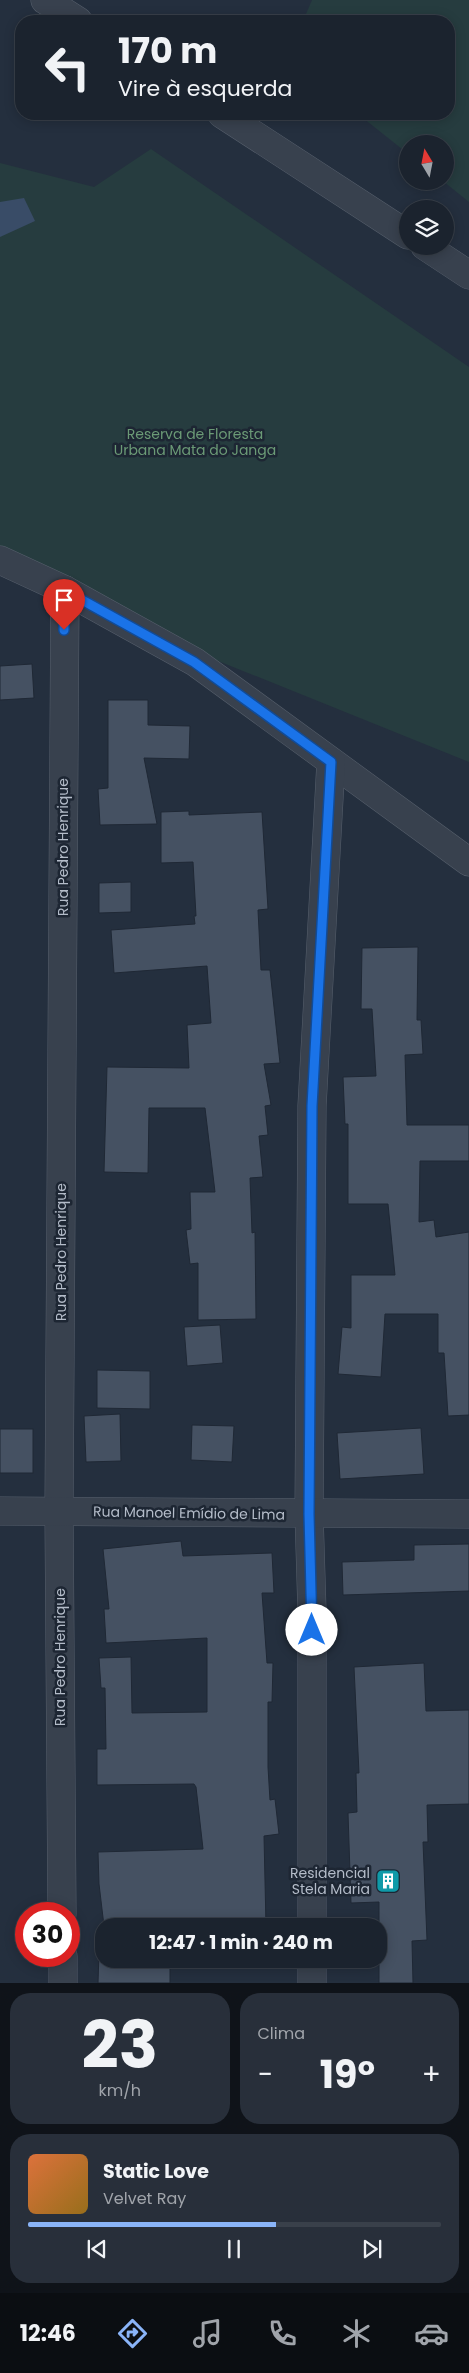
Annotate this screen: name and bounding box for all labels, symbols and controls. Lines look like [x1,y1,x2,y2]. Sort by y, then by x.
text: 170 m [118,26,217,75]
icon: left [35,35,100,100]
text: Vire à esquerda [118,73,292,104]
north arrow [399,135,454,190]
map controls [399,135,454,255]
button: layers [399,200,454,255]
park label: Reserva de Floresta Urbana Mata do Janga [114,424,276,460]
pin [43,579,85,630]
icon: arrive [50,586,78,614]
street label: Rua Pedro Henrique [53,778,73,916]
street label: Rua Pedro Henrique [51,1183,71,1321]
street label: Rua Manoel Emídio de Lima [93,1501,285,1525]
street label: Rua Pedro Henrique [50,1588,70,1726]
position arrow [285,1603,337,1655]
place label: Residencial Stela Maria [290,1863,370,1899]
building icon: Residencial Stela Maria [375,1868,401,1894]
speed limit sign: 30 [15,1902,80,1967]
text: 12:47 · 1 min · 240 m [149,1929,333,1956]
text: 23 [82,2000,158,2091]
text: Clima [258,2022,305,2045]
text: 19° [320,2048,375,2101]
text: − [258,2055,273,2094]
text: + [422,2055,441,2094]
text: km/h [98,2079,141,2102]
text: Static Love [103,2158,209,2185]
text: Velvet Ray [103,2187,186,2210]
icon: previous [83,2235,111,2263]
icon: pause [220,2235,248,2263]
icon: next [358,2235,386,2263]
icon: directions [115,2316,150,2351]
icon: music [190,2316,225,2351]
icon: phone [265,2316,300,2351]
icon: climate [339,2316,374,2351]
icon: car [414,2316,449,2351]
text: 12:46 [20,2318,76,2349]

